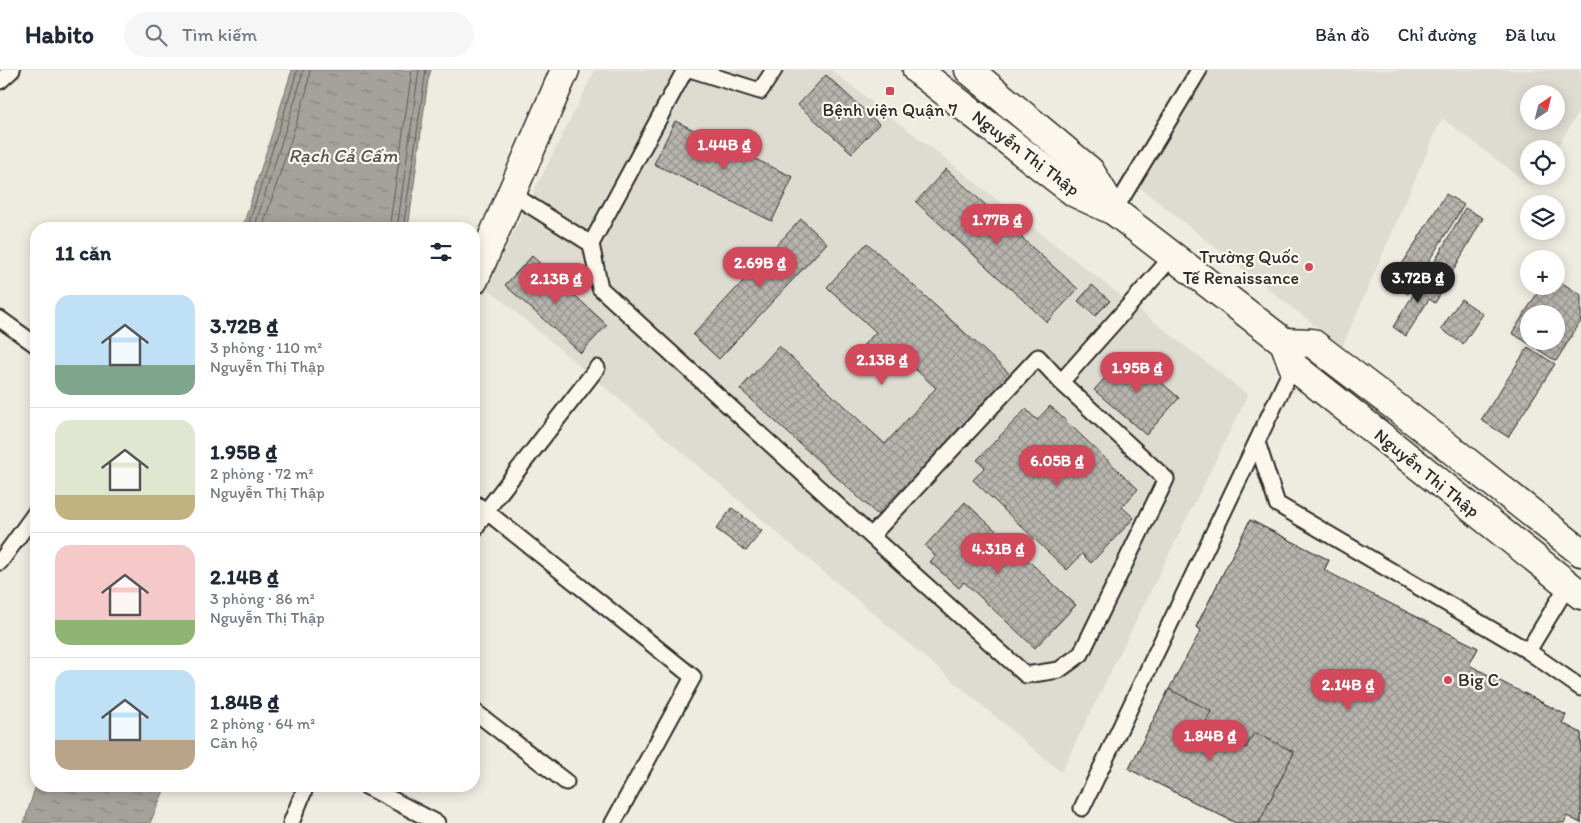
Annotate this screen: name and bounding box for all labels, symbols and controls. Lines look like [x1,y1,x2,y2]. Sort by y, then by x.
search box [124,12,474,57]
text: Habito [25,20,94,49]
icon: search [142,21,170,49]
text: Tìm kiếm [182,23,257,46]
text: Bản đồ [1315,24,1370,46]
text: Chỉ đường [1398,24,1477,46]
text: Đã lưu [1505,24,1556,46]
marker: Bệnh viện Quận 7 [884,85,896,97]
north arrow [1520,85,1565,130]
map controls [1520,85,1565,350]
place label: Bệnh viện Quận 7 [823,99,958,121]
street label: Nguyễn Thị Thập [968,105,1084,201]
pin: 1.44B ₫ [678,128,770,171]
text: 1.44B ₫ [697,135,751,154]
button: locate [1520,140,1565,185]
water label: Rạch Cả Cấm [289,144,397,167]
button: layers [1520,195,1565,240]
pin: 1.77B ₫ [951,204,1043,246]
text: 1.77B ₫ [972,210,1022,229]
icon: filters [427,238,455,266]
text: 11 căn [55,240,111,265]
pin: 2.69B ₫ [714,246,806,289]
place label: Trường Quốc Tế Renaissance [1183,246,1299,289]
button: + [1520,250,1565,295]
text: 2.69B ₫ [734,253,786,272]
marker: Trường Quốc Tế Renaissance [1303,261,1315,273]
pin: 2.13B ₫ [510,262,602,305]
pin: 3.72B ₫ [1372,262,1464,304]
text: 3.72B ₫ [1392,268,1444,287]
text: 2.13B ₫ [530,269,582,288]
button: − [1520,305,1565,350]
text: 3.72B ₫ [210,313,278,338]
icon: home [95,315,155,375]
text: 3 phòng · 110 m² [210,338,322,357]
pin: 2.13B ₫ [836,344,928,386]
text: 2.13B ₫ [856,350,908,369]
pin: 1.95B ₫ [1091,352,1183,394]
text: Nguyễn Thị Thập [210,357,325,376]
text: 1.95B ₫ [1111,358,1163,377]
street label: Nguyễn Thị Thập [1370,424,1484,522]
text: 1.95B ₫ [210,439,277,464]
icon: home [95,440,155,500]
pin: 6.05B ₫ [1011,444,1103,487]
text: 6.05B ₫ [1030,451,1084,470]
text: 2 phòng · 72 m² [210,464,314,483]
text: Nguyễn Thị Thập [210,483,325,502]
pin: 4.31B ₫ [952,532,1044,575]
text: 4.31B ₫ [972,539,1024,558]
text: 2.14B ₫ [210,564,279,589]
icon: home [95,565,155,625]
text: 3 phòng · 86 m² [210,589,315,608]
text: Nguyễn Thị Thập [210,608,325,627]
pin: 2.14B ₫ [1302,668,1394,711]
place label: Big C [1458,669,1499,691]
marker: Big C [1442,674,1454,686]
text: 2.14B ₫ [1322,675,1374,694]
text: 1.84B ₫ [210,689,279,714]
icon: home [95,690,155,750]
text: 2 phòng · 64 m² [210,714,315,733]
pin: 1.84B ₫ [1164,720,1256,762]
text: 1.84B ₫ [1184,726,1236,745]
text: Căn hộ [210,733,258,752]

